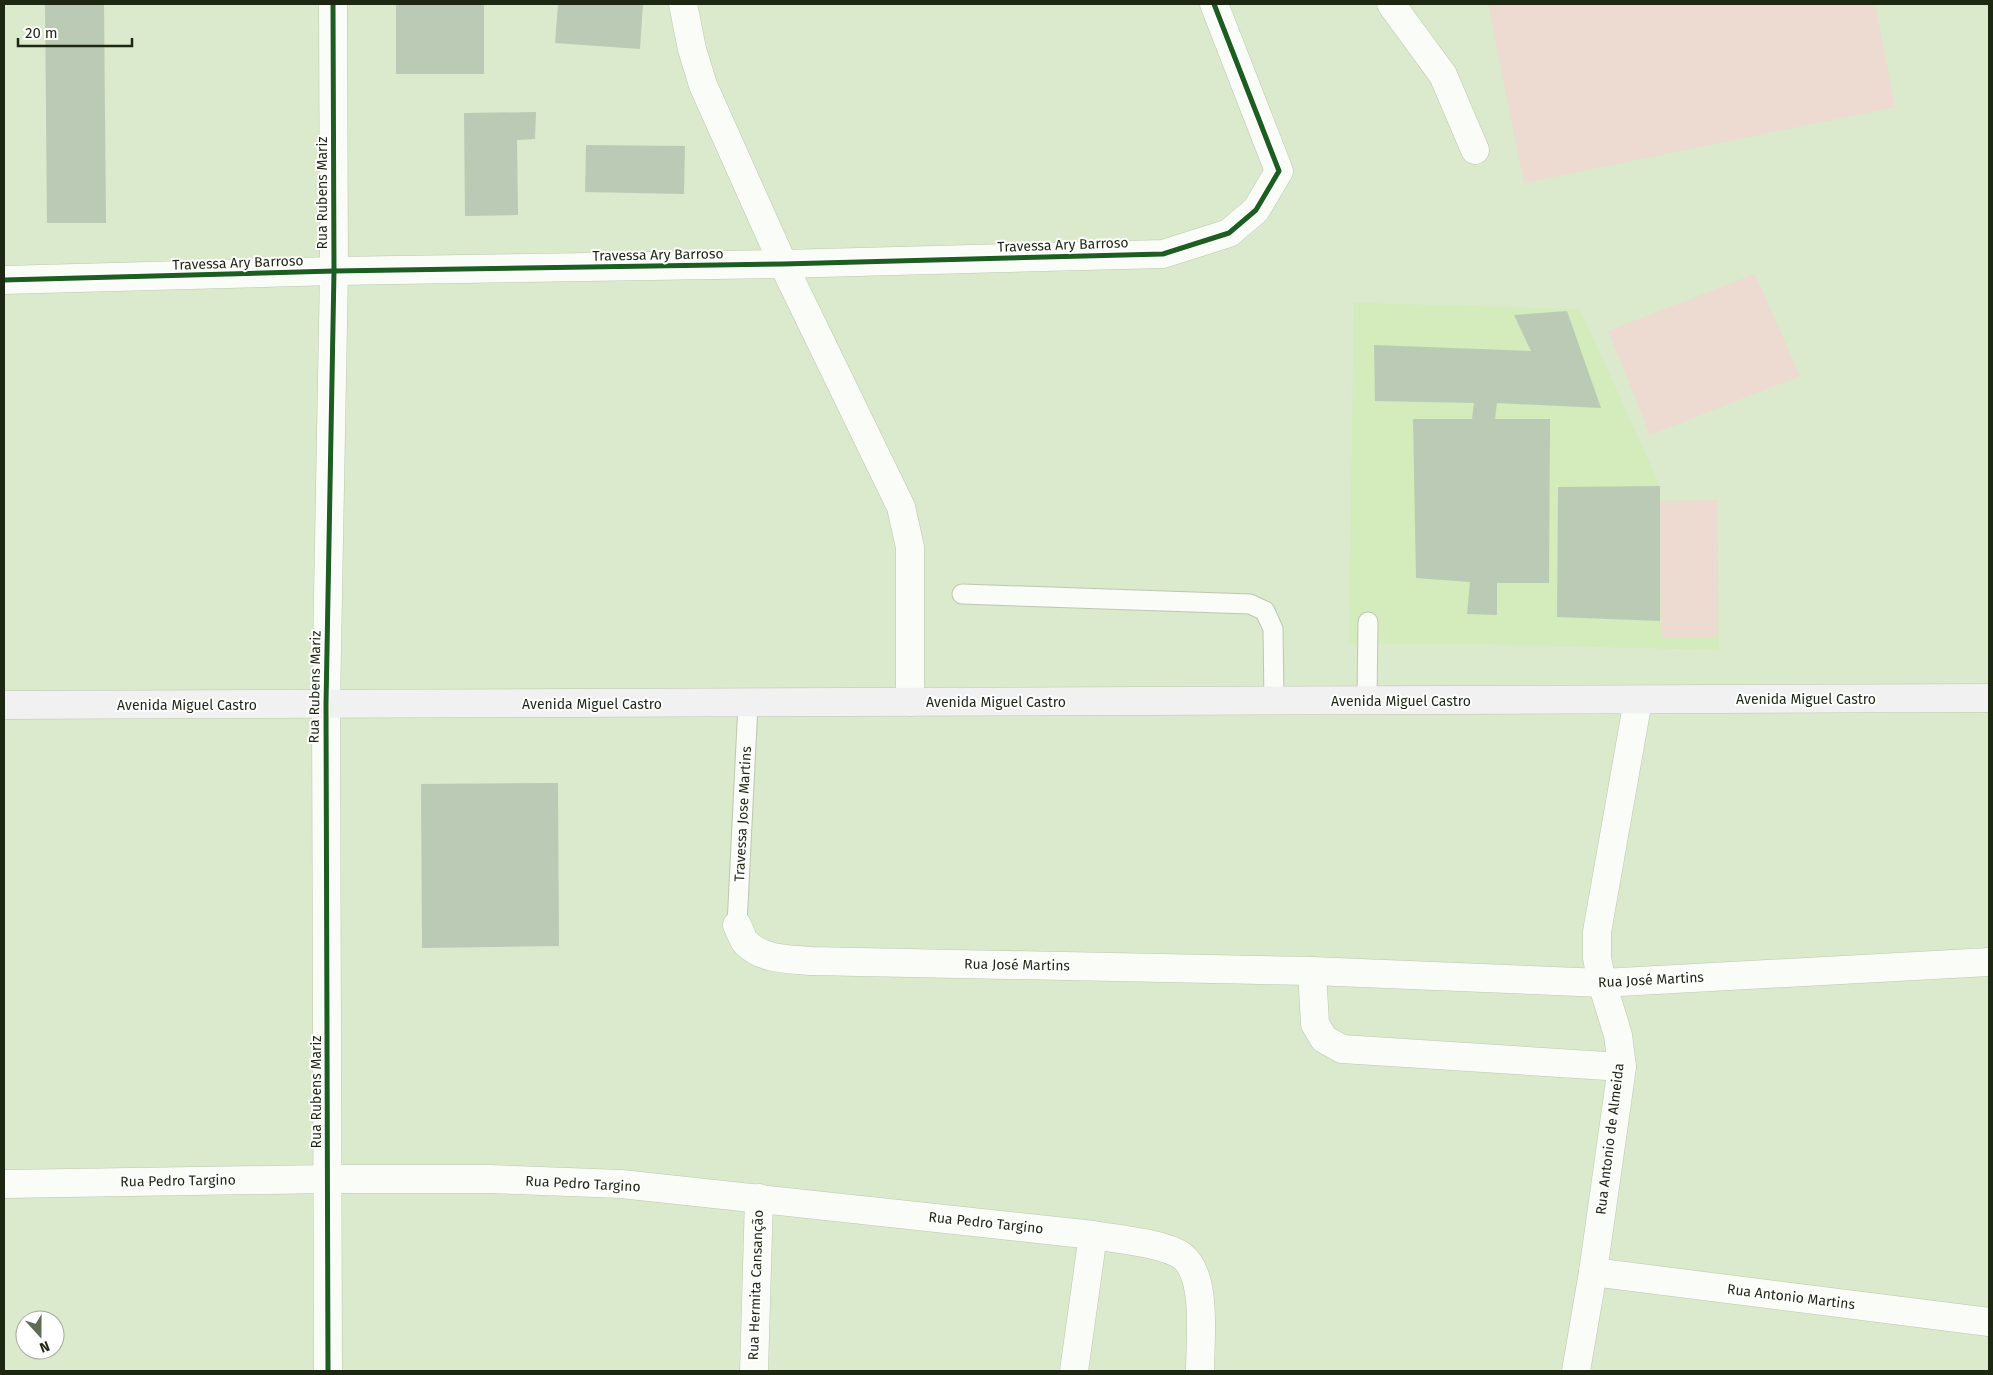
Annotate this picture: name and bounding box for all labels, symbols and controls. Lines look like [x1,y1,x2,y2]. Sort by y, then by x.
scale bar [18,15,131,47]
text: 20 m [25,24,58,42]
street label: Rua Rubens Mariz [314,137,331,249]
street label: Travessa Ary Barroso [997,234,1129,256]
street label: Travessa Ary Barroso [592,245,724,265]
street label: Travessa Ary Barroso [172,252,304,274]
street label: Rua Rubens Mariz [306,630,324,744]
street label: Avenida Miguel Castro [1736,691,1876,708]
street label: Avenida Miguel Castro [1331,693,1471,710]
street label: Avenida Miguel Castro [926,694,1066,711]
street label: Avenida Miguel Castro [522,696,662,713]
street label: Avenida Miguel Castro [117,697,257,714]
street label: Travessa Jose Martins [731,745,755,882]
street label: Rua José Martins [964,956,1071,974]
street label: Rua José Martins [1598,969,1705,991]
street label: Rua Rubens Mariz [308,1036,325,1148]
street label: Rua Antonio de Almeida [1592,1062,1628,1216]
street label: Rua Pedro Targino [120,1171,236,1191]
street label: Rua Pedro Targino [525,1172,641,1196]
street label: Rua Hermita Cansanção [745,1209,767,1361]
street label: Rua Pedro Targino [928,1209,1044,1237]
street label: Rua Antonio Martins [1726,1281,1856,1313]
north arrow [15,1310,65,1360]
text: N [37,1337,52,1356]

